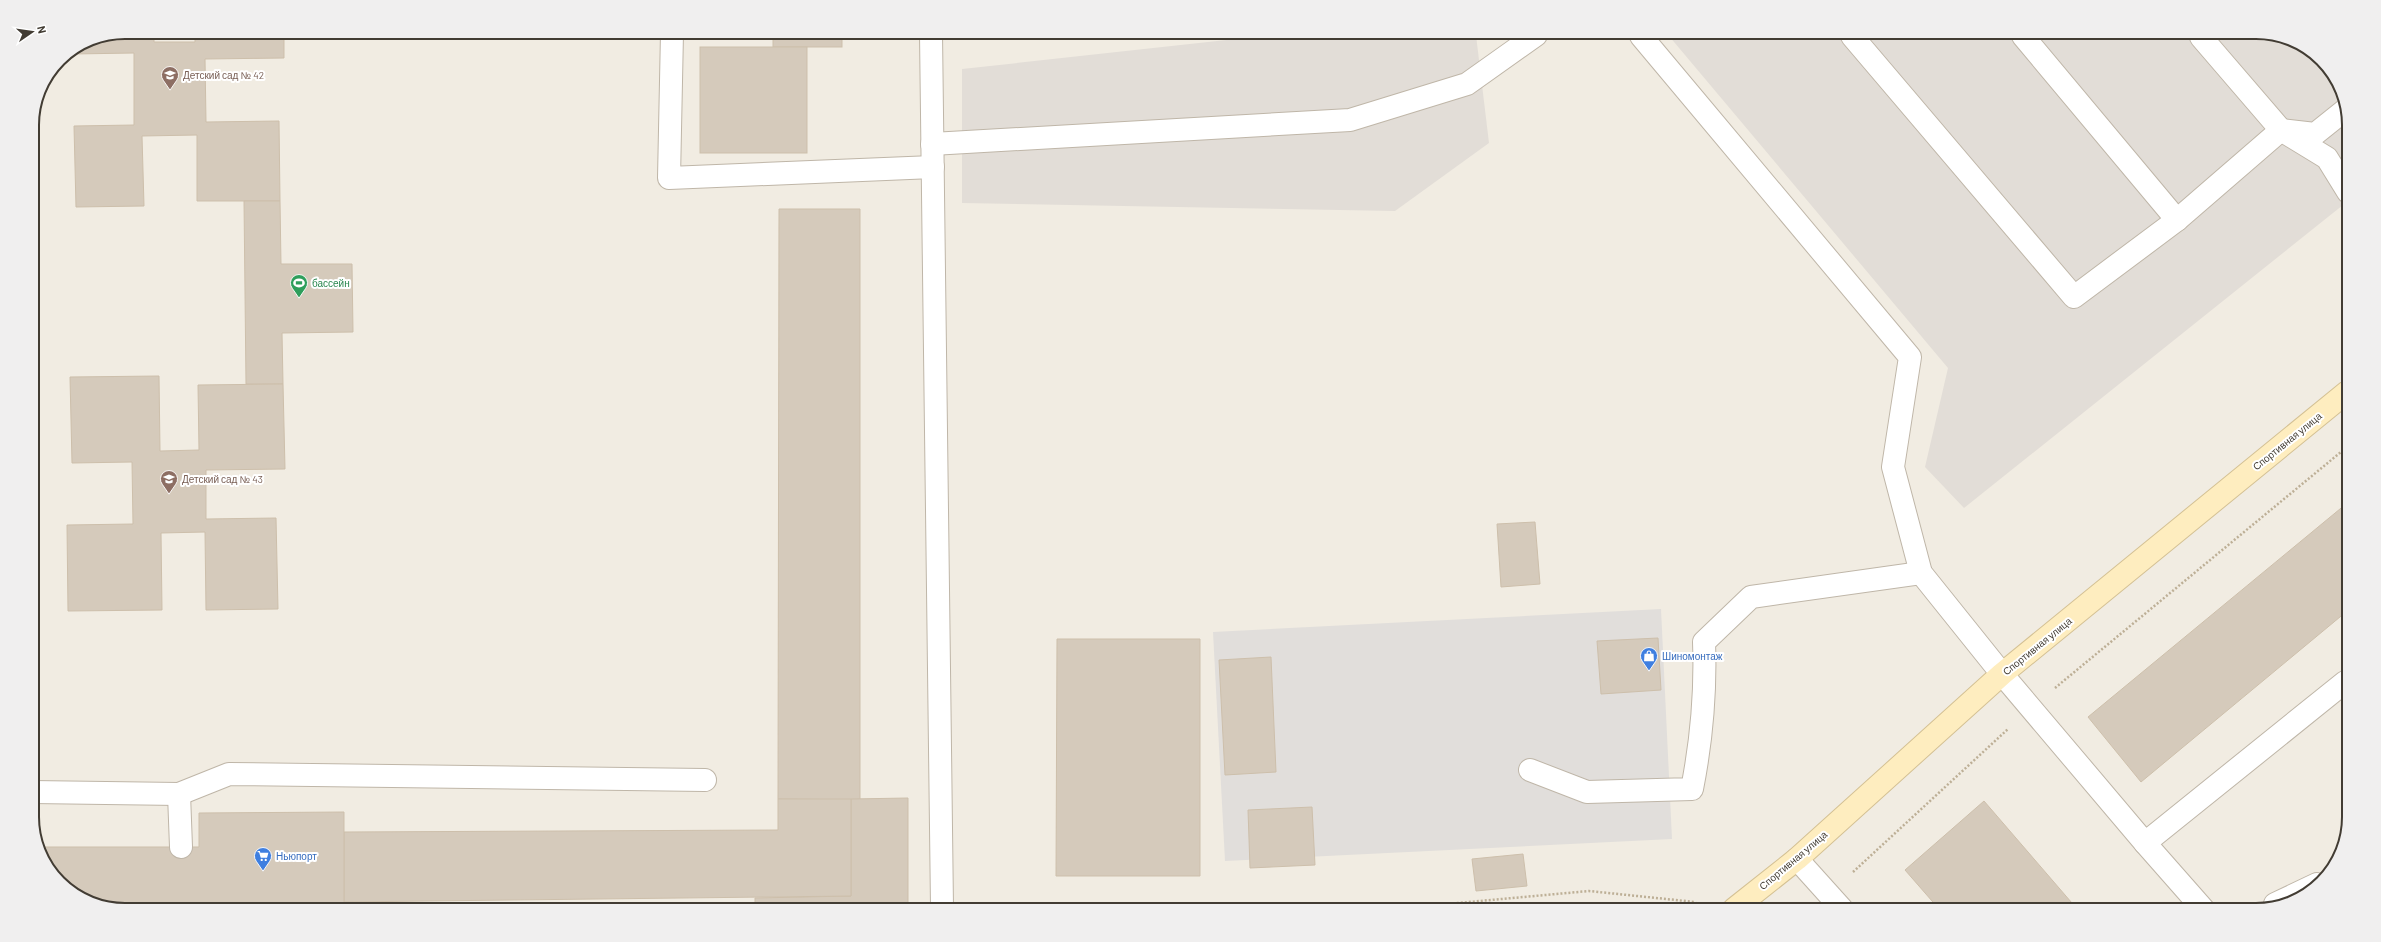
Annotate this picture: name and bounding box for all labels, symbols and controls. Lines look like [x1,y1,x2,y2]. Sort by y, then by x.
north arrow [12,12,52,52]
text: N [35,25,49,35]
school or university icon: Детский сад № 42 [160,65,180,90]
place label: Детский сад № 42 [183,69,264,81]
sports icon: бассейн [289,273,309,298]
place label: бассейн [312,277,350,289]
street label: Спортивная улица [2250,409,2324,472]
school or university icon: Детский сад № 43 [159,469,179,494]
place label: Детский сад № 43 [182,473,263,485]
street label: Спортивная улица [2000,614,2074,677]
shop icon: Шиномонтаж [1639,646,1659,671]
place label: Шиномонтаж [1662,650,1723,662]
street label: Спортивная улица [1757,828,1830,892]
supermarket icon: Ньюпорт [253,846,273,871]
place label: Ньюпорт [276,850,317,862]

